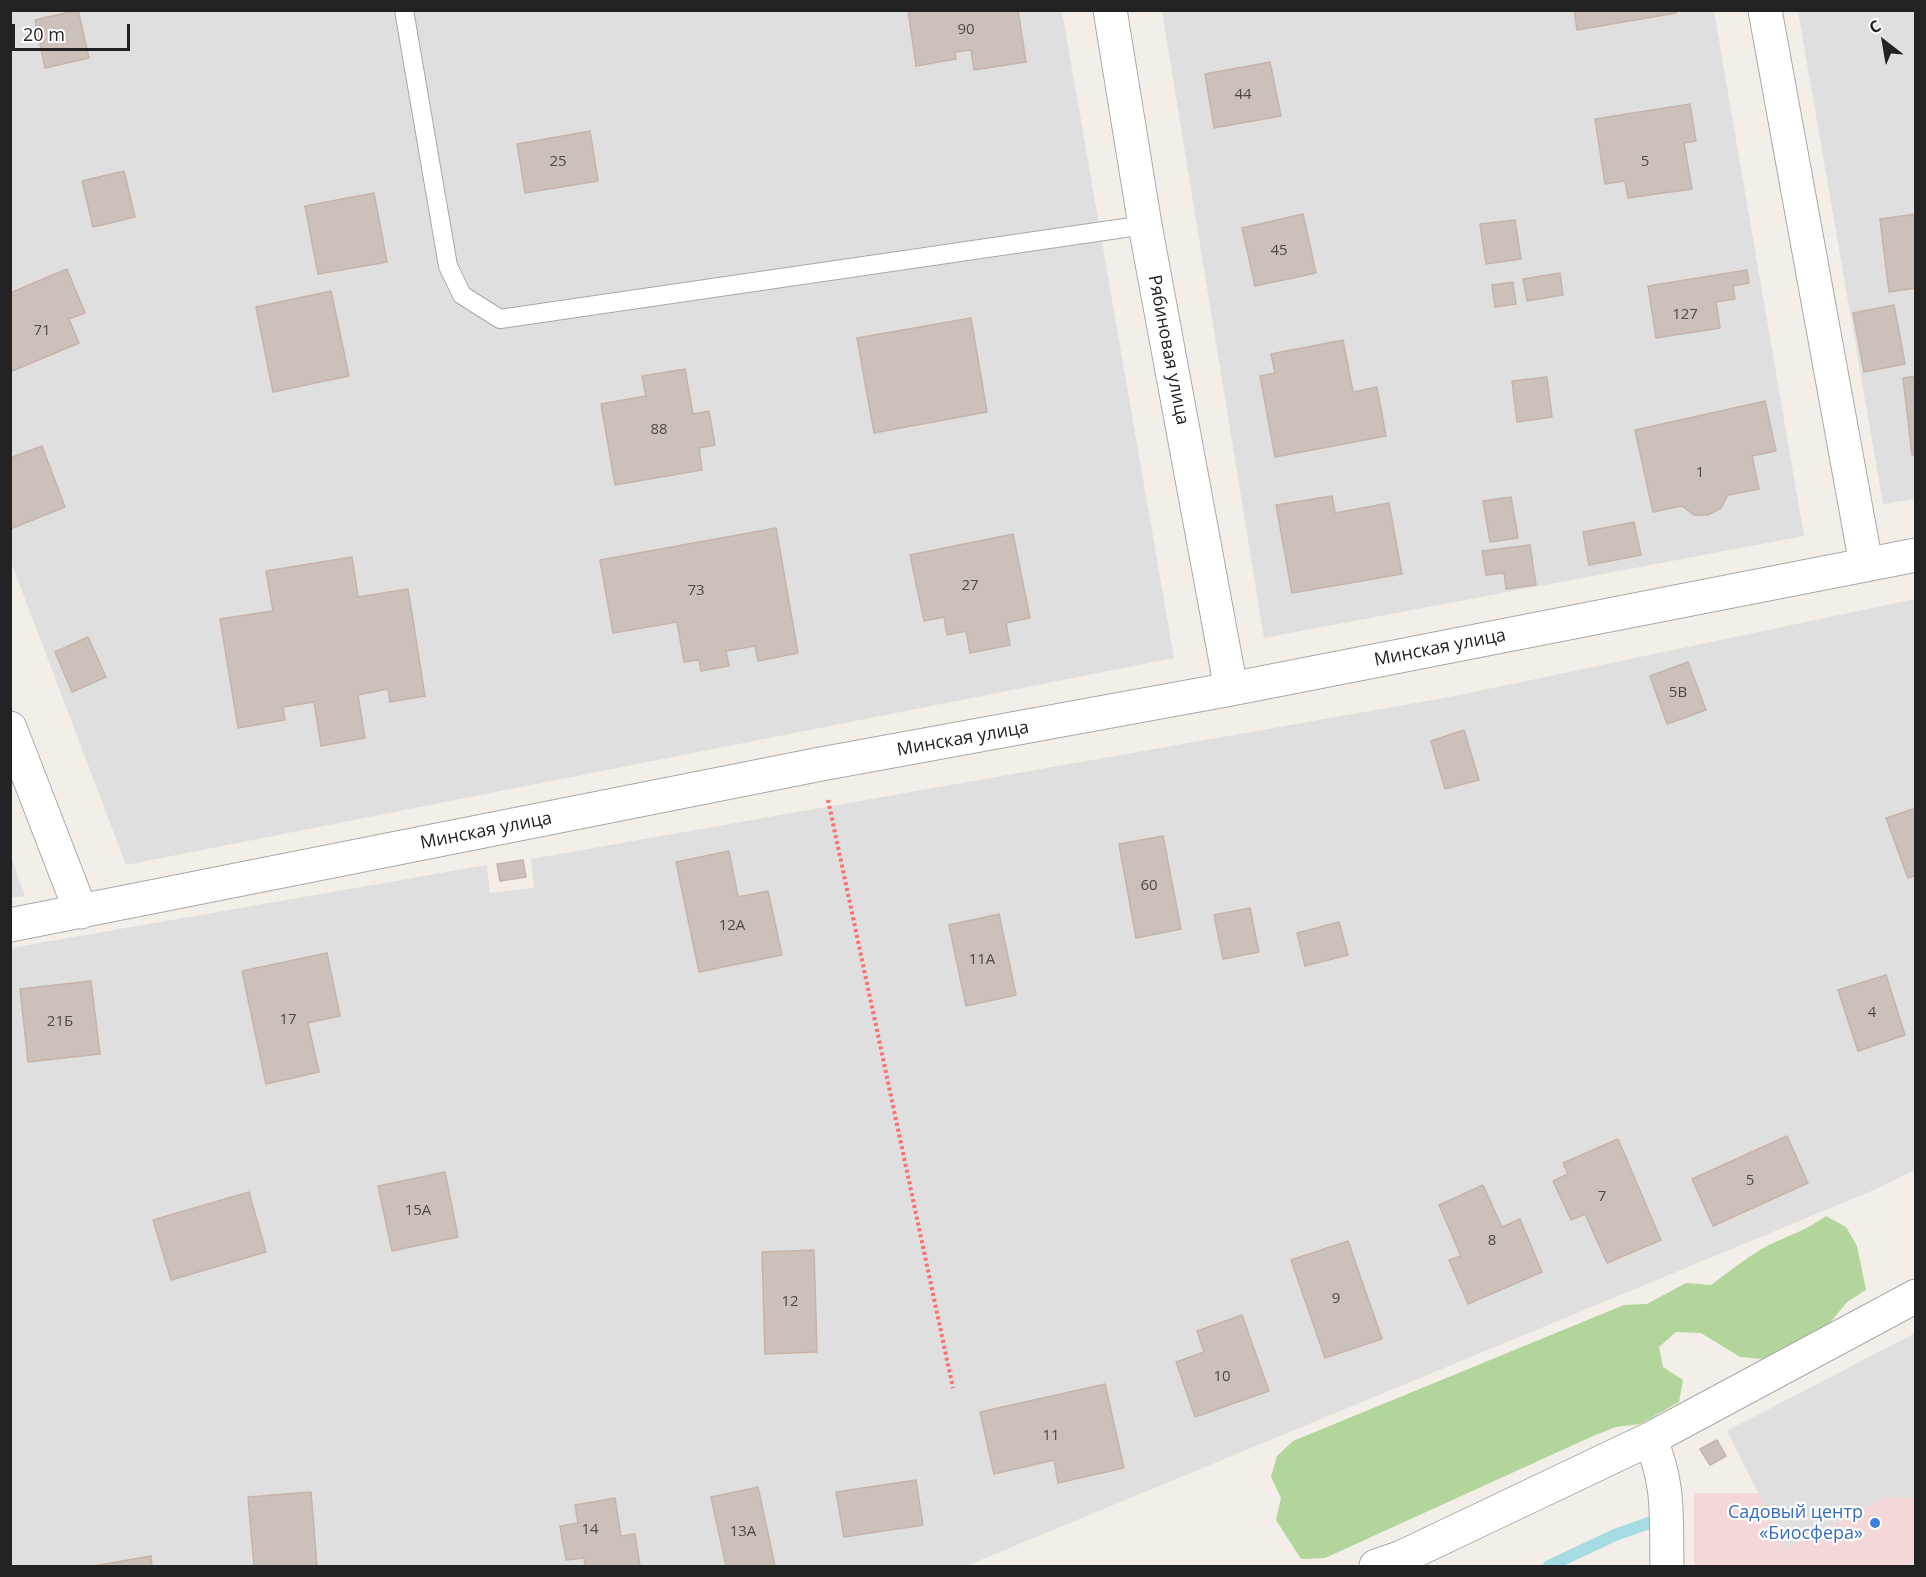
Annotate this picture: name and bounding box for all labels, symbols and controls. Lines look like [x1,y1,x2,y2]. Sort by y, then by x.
scale bar [15,12,134,50]
north arrow [1854,12,1914,72]
text: С [1865,15,1885,39]
house number: 90 [957,21,975,39]
text: 20 m [23,22,65,46]
house number: 44 [1234,86,1252,104]
house number: 25 [549,153,567,171]
house number: 5 [1641,153,1649,171]
house number: 45 [1270,242,1288,260]
street label: Рябиновая улица [1143,273,1193,427]
house number: 127 [1672,306,1698,324]
house number: 71 [33,322,51,340]
house number: 88 [650,421,668,439]
house number: 1 [1696,464,1704,482]
house number: 27 [961,577,979,595]
house number: 73 [687,582,705,600]
street label: Минская улица [1372,625,1508,671]
house number: 5В [1669,684,1687,702]
street label: Минская улица [895,717,1031,761]
street label: Минская улица [418,808,554,854]
house number: 60 [1140,877,1158,895]
house number: 12А [719,917,745,935]
house number: 11А [969,951,995,969]
house number: 4 [1868,1004,1876,1022]
house number: 17 [279,1011,297,1029]
house number: 21Б [47,1013,73,1031]
house number: 5 [1746,1172,1754,1190]
house number: 7 [1598,1188,1606,1206]
house number: 15А [405,1202,431,1220]
house number: 8 [1488,1232,1496,1250]
house number: 9 [1332,1290,1340,1308]
house number: 12 [781,1293,799,1311]
house number: 10 [1213,1368,1231,1386]
house number: 11 [1042,1427,1060,1445]
place label: Садовый центр «Биосфера» [1728,1502,1863,1544]
marker: Садовый центр «Биосфера» [1868,1516,1882,1530]
house number: 14 [581,1521,599,1539]
house number: 13А [730,1523,756,1541]

